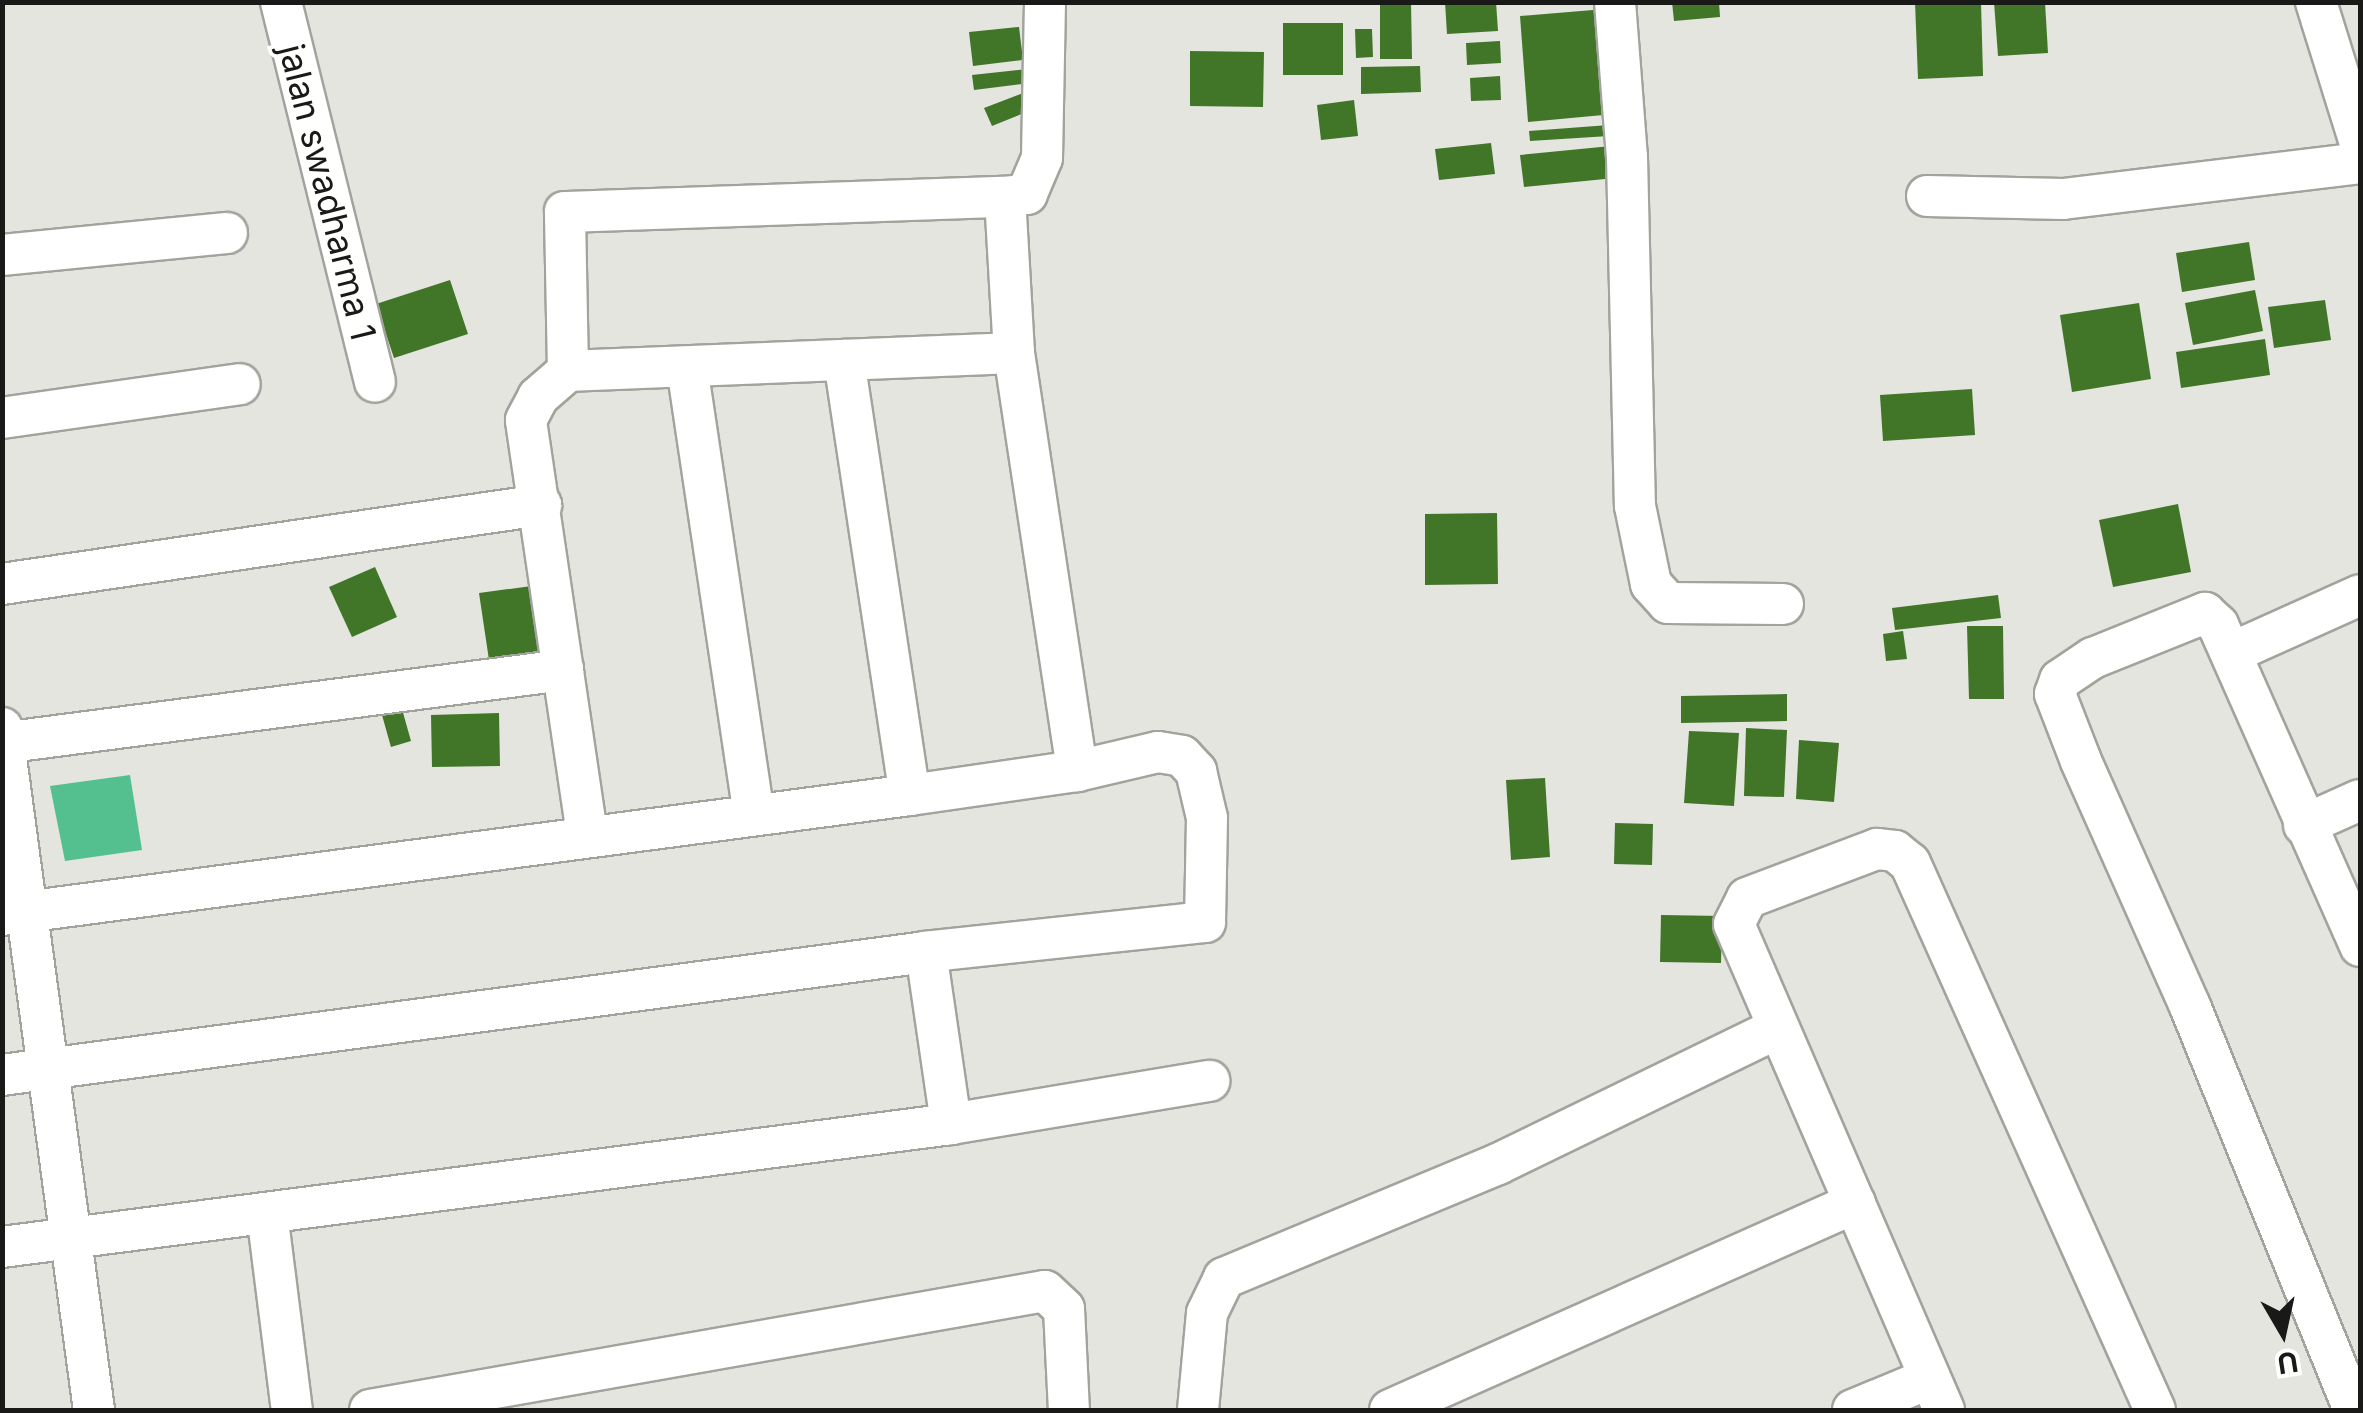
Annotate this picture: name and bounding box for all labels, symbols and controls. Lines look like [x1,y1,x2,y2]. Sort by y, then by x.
street label: jalan swadharma 1 [271,40,385,344]
north arrow [2233,1283,2333,1383]
text: U [2275,1344,2300,1381]

